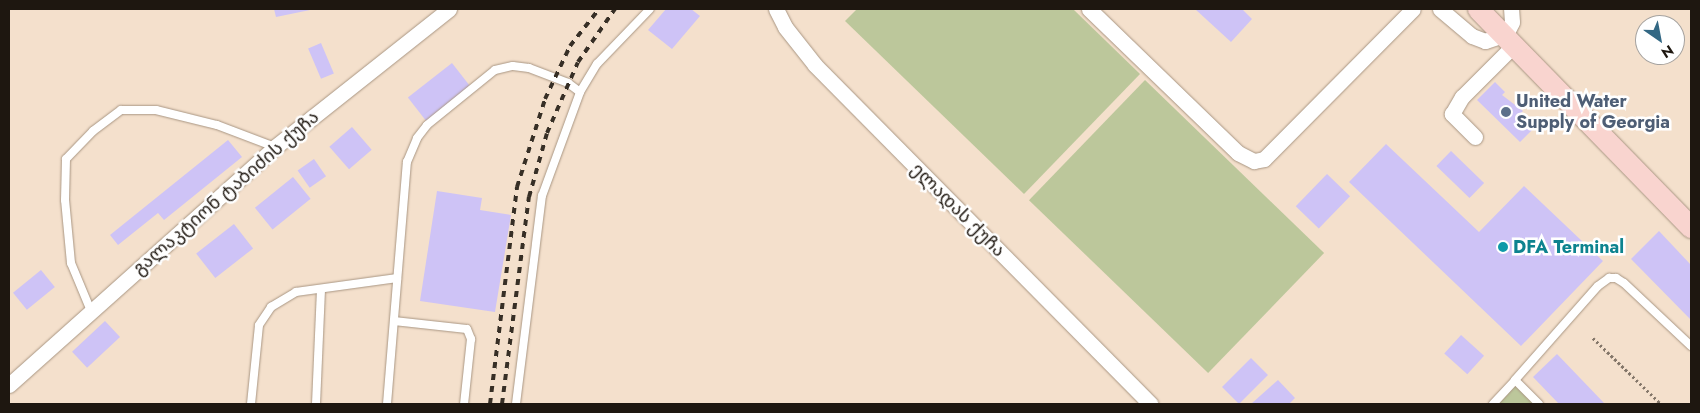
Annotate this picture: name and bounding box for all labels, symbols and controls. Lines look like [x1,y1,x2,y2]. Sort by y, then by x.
north arrow [1635,15,1685,65]
text: N [1658,40,1678,63]
place label: United Water Supply of Georgia [1516,91,1670,134]
street label: გალაკტიონ ტაბიძის ქუჩა [129,106,323,280]
marker: United Water Supply of Georgia [1500,106,1512,118]
street label: ელადას ქუჩა [906,158,1010,262]
place label: DFA Terminal [1513,236,1624,258]
marker: DFA Terminal [1497,241,1509,253]

